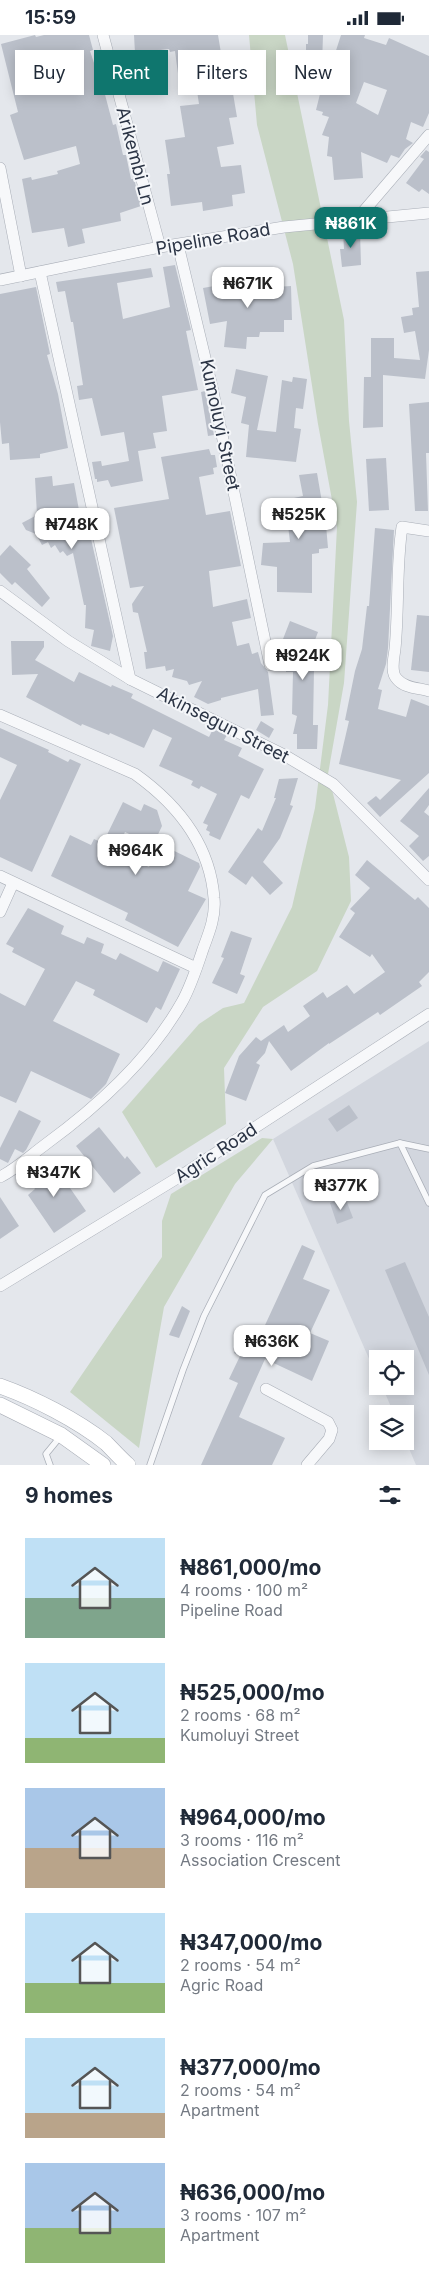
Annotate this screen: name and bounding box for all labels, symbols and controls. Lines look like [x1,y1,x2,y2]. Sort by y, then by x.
text: 15:59 [25,6,76,29]
chip: Buy [15,50,84,95]
chip: Rent [94,50,168,95]
chip: Filters [178,50,266,95]
chip: New [276,50,350,95]
street label: Arikembi Ln [112,104,159,207]
pin: ₦861K [316,207,386,249]
text: ₦861K [325,213,377,233]
street label: Pipeline Road [154,218,272,259]
pin: ₦671K [213,267,283,309]
text: ₦671K [223,273,273,293]
street label: Kumoluyi Street [196,357,245,493]
pin: ₦525K [264,497,334,540]
text: ₦525K [272,504,326,524]
pin: ₦748K [37,507,107,550]
text: ₦748K [45,514,99,534]
pin: ₦924K [268,639,338,681]
text: ₦924K [276,645,330,665]
street label: Akinsegun Street [154,682,293,767]
pin: ₦964K [101,833,171,876]
text: ₦964K [108,840,164,860]
street label: Agric Road [171,1118,261,1187]
pin: ₦347K [19,1155,89,1198]
text: ₦347K [27,1162,81,1182]
pin: ₦377K [306,1169,376,1211]
text: ₦377K [315,1175,367,1195]
pin: ₦636K [237,1325,307,1367]
text: ₦636K [245,1331,299,1351]
map controls [369,1350,414,1450]
button: locate [369,1350,414,1395]
button: layers [369,1405,414,1450]
icon: filters [376,1481,404,1509]
text: 9 homes [25,1483,113,1508]
text: ₦861,000/mo [180,1555,321,1580]
icon: home [65,1558,125,1618]
text: 4 rooms · 100 m² [180,1580,308,1600]
text: Pipeline Road [180,1600,283,1620]
text: ₦525,000/mo [180,1680,325,1705]
icon: home [65,1683,125,1743]
text: 2 rooms · 68 m² [180,1705,301,1725]
text: Kumoluyi Street [180,1725,299,1745]
text: ₦964,000/mo [180,1805,326,1830]
icon: home [65,1808,125,1868]
text: 3 rooms · 116 m² [180,1830,304,1850]
text: Association Crescent [180,1850,341,1870]
text: ₦347,000/mo [180,1930,322,1955]
icon: home [65,1933,125,1993]
text: 2 rooms · 54 m² [180,1955,301,1975]
text: Agric Road [180,1975,263,1995]
text: ₦377,000/mo [180,2055,321,2080]
icon: home [65,2058,125,2118]
text: 2 rooms · 54 m² [180,2080,301,2100]
text: Apartment [180,2100,260,2120]
text: ₦636,000/mo [180,2180,325,2205]
icon: home [65,2183,125,2243]
text: 3 rooms · 107 m² [180,2205,306,2225]
text: Apartment [180,2225,260,2245]

